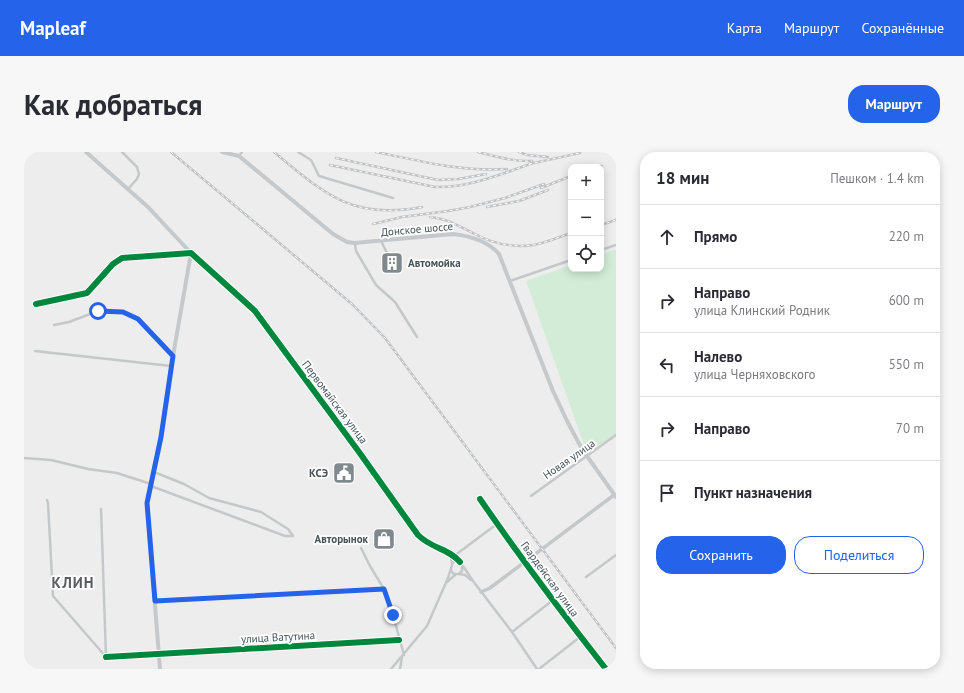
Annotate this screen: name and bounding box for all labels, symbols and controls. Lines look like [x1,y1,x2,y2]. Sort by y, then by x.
text: Mapleaf [20,16,86,40]
text: Карта [727,19,762,37]
text: Маршрут [784,19,839,37]
text: Сохранённые [861,19,944,37]
button: Маршрут [848,85,940,123]
text: Как добраться [24,86,202,123]
map controls [568,164,604,272]
button: + [568,164,604,200]
text: 18 мин [656,167,709,189]
text: Пешком · 1.4 km [830,170,924,187]
button: − [568,200,604,236]
street label: Донское шоссе [380,219,454,239]
icon: ahead [656,226,678,248]
text: Прямо [694,227,737,246]
text: 220 m [889,228,924,245]
button: locate [568,236,604,272]
building icon: Автомойка [379,250,405,276]
place label: Автомойка [408,256,461,270]
text: Направо [694,283,750,302]
icon: right [656,290,678,312]
text: 600 m [889,292,924,309]
route start [89,302,107,320]
text: улица Клинский Родник [694,302,830,319]
text: Налево [694,347,742,366]
icon: left [656,354,678,376]
text: 550 m [889,356,924,373]
street label: Первомайская улица [299,358,371,446]
text: улица Черняховского [694,366,816,383]
icon: right [656,418,678,440]
text: Направо [694,419,750,438]
text: 70 m [896,420,924,437]
street label: Новая улица [540,436,598,482]
public building icon: КСЭ [331,460,357,486]
place label: КСЭ [309,466,328,480]
icon: arrive [656,482,678,504]
text: Пункт назначения [694,483,812,502]
shop icon: Авторынок [371,526,397,552]
place label: Авторынок [315,532,369,546]
button: Сохранить [656,536,786,574]
button: Поделиться [794,536,924,574]
street label: Гвардейская улица [518,539,582,619]
district label: КЛИН [51,573,95,592]
route end [384,606,402,624]
street label: улица Ватутина [241,628,315,646]

